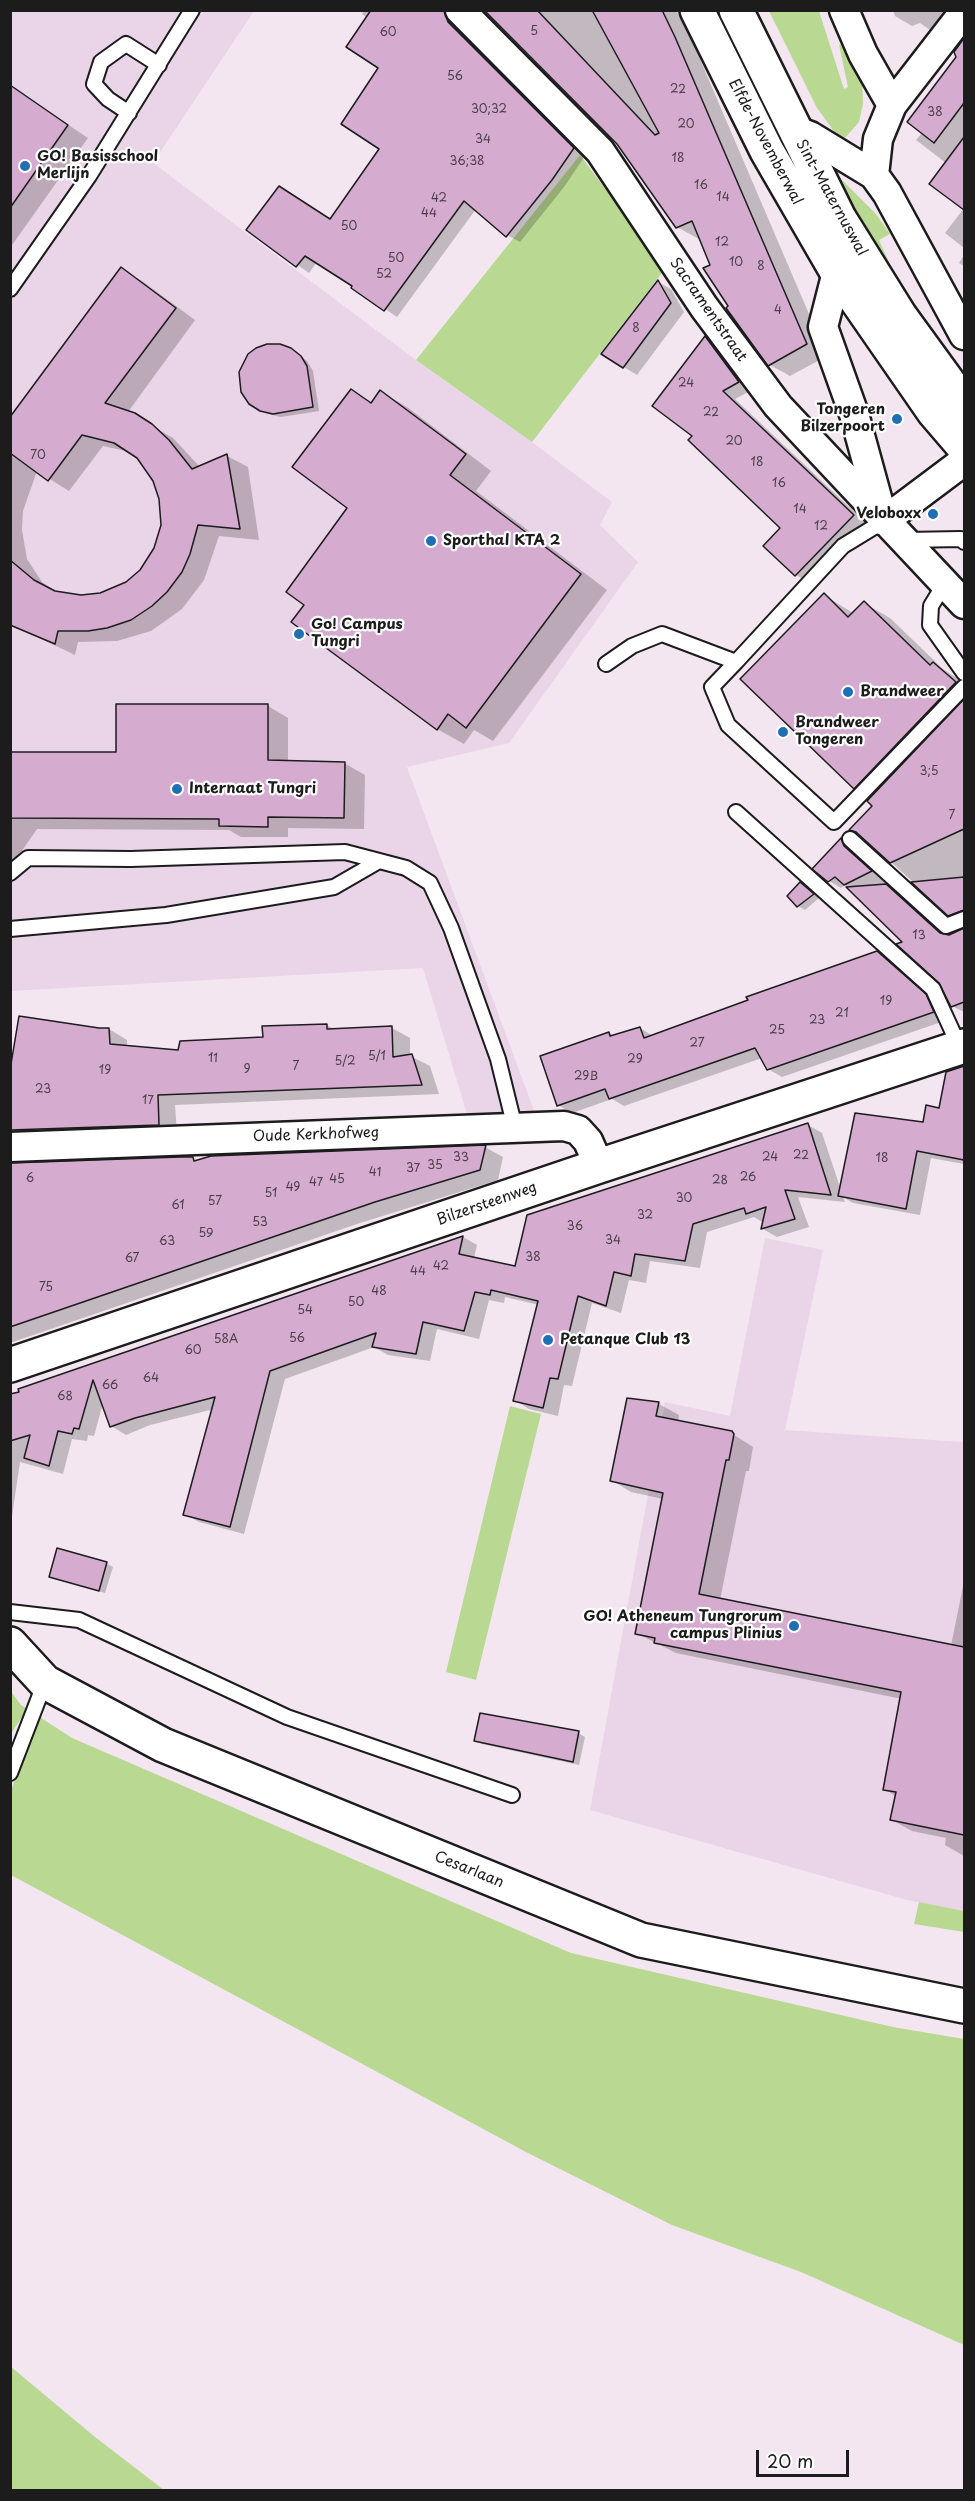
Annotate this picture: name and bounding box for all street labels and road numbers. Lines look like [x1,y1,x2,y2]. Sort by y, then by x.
street label: Elfde-Novemberwal [724,76,806,208]
street label: Sint-Maternuswal [792,137,870,259]
street label: Sacramentstraat [665,255,751,365]
street label: Oude Kerkhofweg [252,1124,380,1146]
street label: Bilzersteenweg [435,1178,539,1230]
street label: Cesarlaan [432,1848,506,1892]

